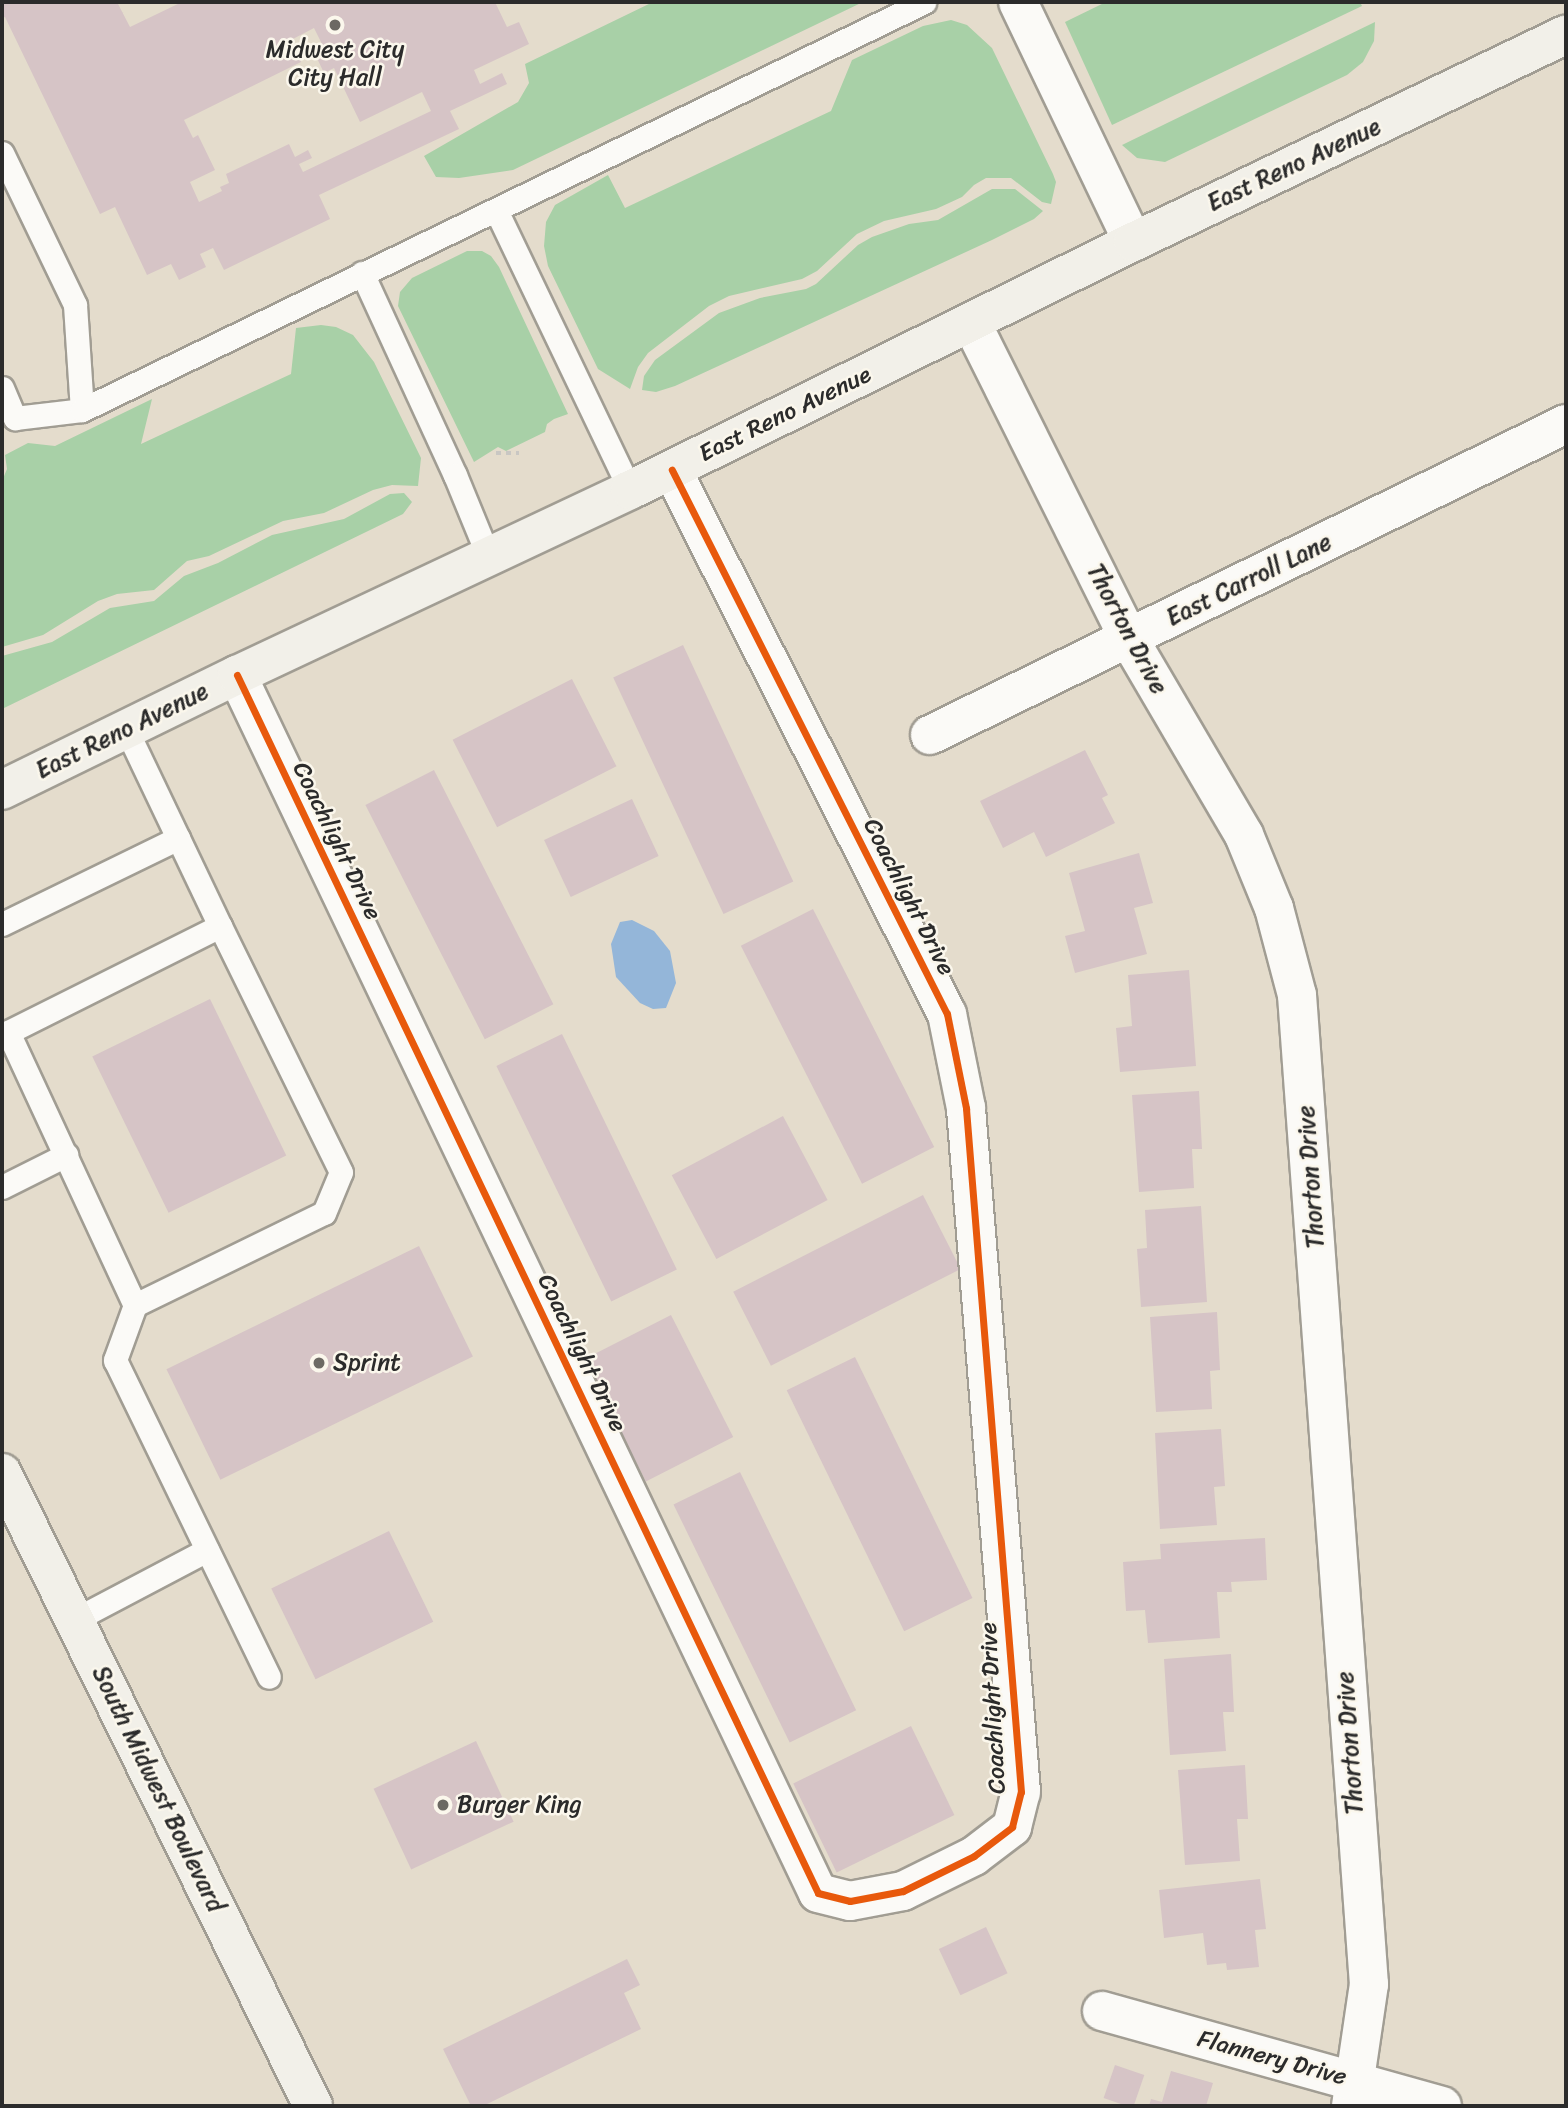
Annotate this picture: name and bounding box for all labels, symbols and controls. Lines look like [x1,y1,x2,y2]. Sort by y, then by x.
marker: Midwest City City Hall [327,17,343,33]
place label: Midwest City City Hall [266,36,404,92]
street label: East Reno Avenue [1203,112,1385,218]
street label: East Reno Avenue [694,360,876,468]
street label: East Carroll Lane [1162,528,1336,632]
street label: Thorton Drive [1081,559,1173,699]
street label: East Reno Avenue [31,677,213,785]
street label: Coachlight Drive [286,757,388,925]
street label: Coachlight Drive [857,814,961,980]
street label: Thorton Drive [1292,1105,1330,1249]
street label: Coachlight Drive [531,1269,633,1437]
place label: Sprint [333,1349,401,1377]
marker: Sprint [311,1355,327,1371]
street label: Coachlight Drive [974,1621,1012,1795]
street label: South Midwest Boulevard [86,1662,230,1916]
street label: Thorton Drive [1331,1671,1369,1815]
place label: Burger King [457,1791,582,1819]
marker: Burger King [435,1797,451,1813]
street label: Flannery Drive [1194,2024,1350,2092]

